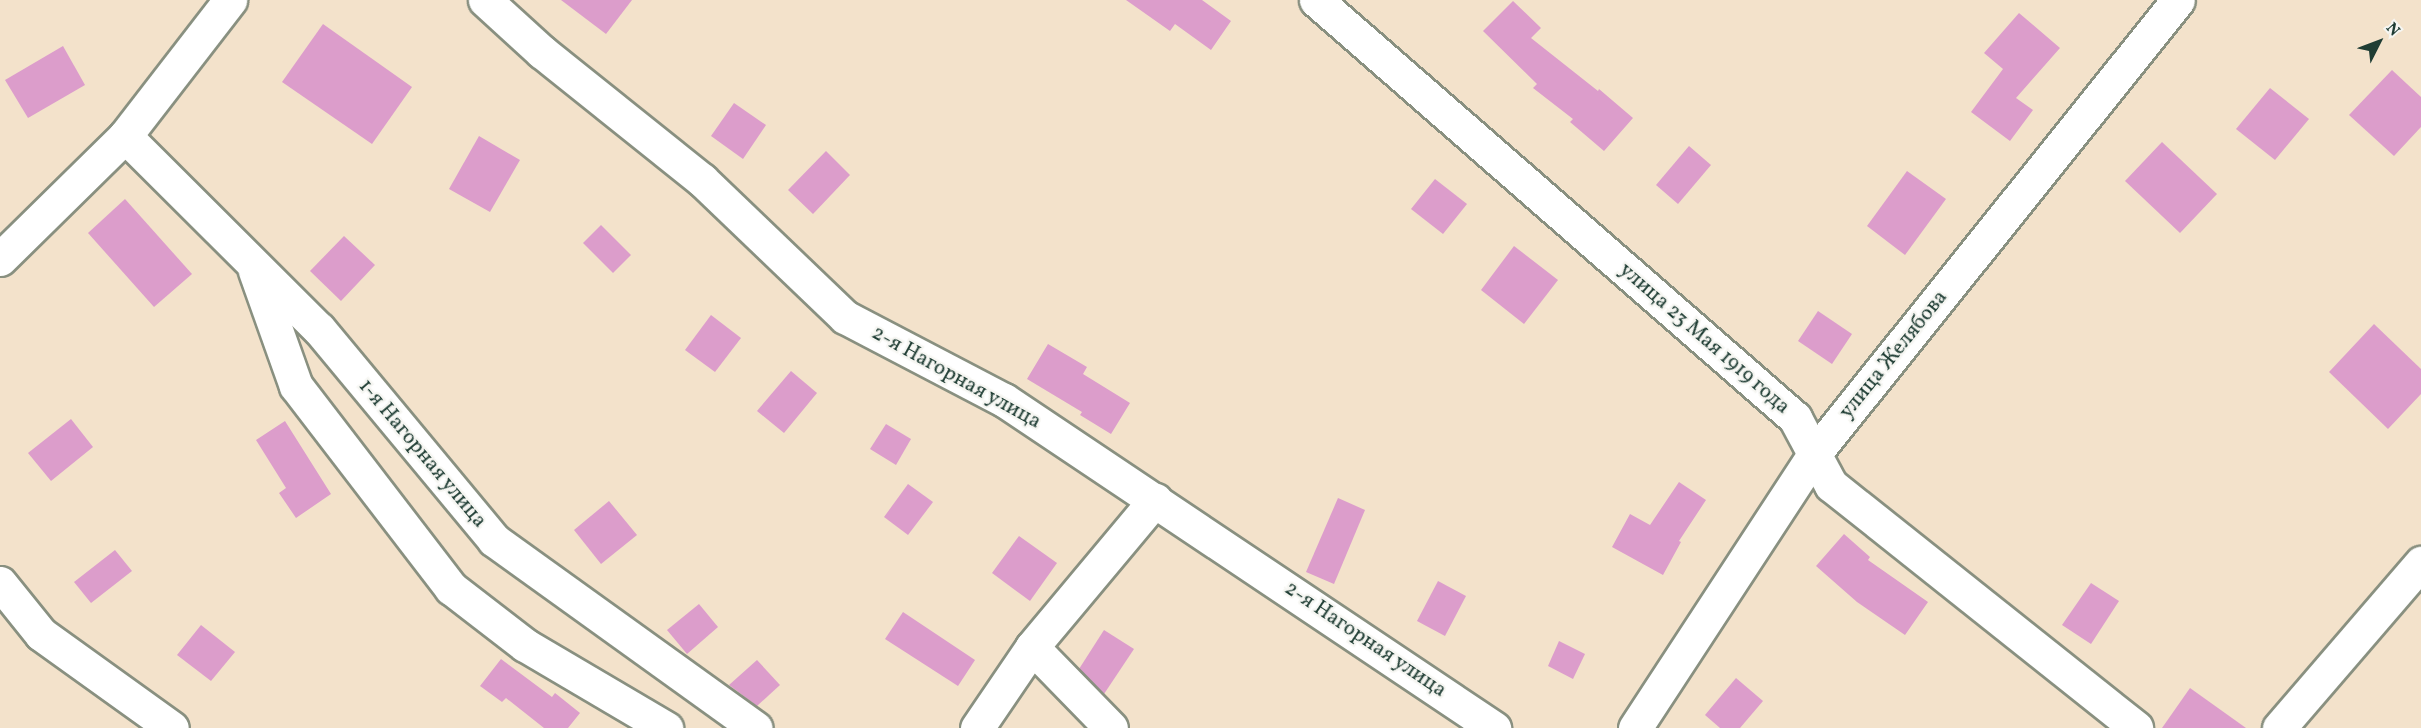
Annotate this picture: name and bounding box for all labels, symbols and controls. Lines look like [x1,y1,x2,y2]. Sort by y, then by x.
north arrow [2349,12,2409,72]
text: N [2380,18,2404,42]
street label: улица 23 Мая 1919 года [1613,258,1795,420]
street label: улица Желябова [1834,286,1954,424]
street label: 2-я Нагорная улица [867,321,1045,435]
street label: 1-я Нагорная улица [352,374,492,534]
street label: 2-я Нагорная улица [1279,576,1451,704]

